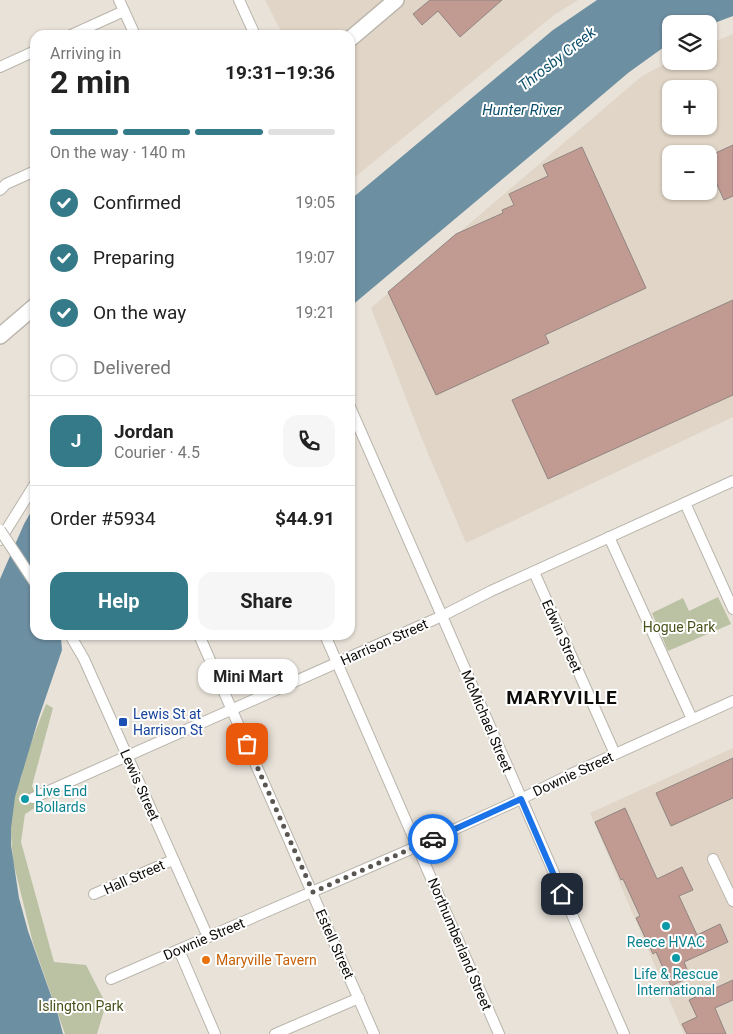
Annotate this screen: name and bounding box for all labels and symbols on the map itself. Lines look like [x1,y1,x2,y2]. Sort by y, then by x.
water label: Throsby Creek [515,23,600,95]
water label: Hunter River [482,101,563,119]
street label: Edwin Street [539,597,585,675]
street label: Harrison Street [338,615,431,668]
park label: Hogue Park [643,619,716,635]
callout: Mini Mart [197,659,297,694]
street label: McMichael Street [458,668,516,775]
district label: MARYVILLE [506,686,618,709]
place label: Lewis St at Harrison St [133,706,203,738]
marker: Lewis St at Harrison St [117,716,129,728]
pin [226,723,268,765]
street label: Lewis Street [117,747,163,824]
street label: Downie Street [530,748,616,800]
place label: Live End Bollards [35,783,87,815]
marker: Live End Bollards [19,793,31,805]
courier [408,814,458,864]
street label: Hall Street [101,856,167,897]
pin [541,873,583,915]
street label: Northumberland Street [425,875,495,1013]
street label: Estell Street [313,907,358,982]
street label: Downie Street [161,915,247,963]
marker: Reece HVAC [660,920,672,932]
place label: Reece HVAC [627,934,705,950]
place label: Maryville Tavern [216,952,317,968]
marker: Life & Rescue International [670,952,682,964]
marker: Maryville Tavern [200,954,212,966]
place label: Life & Rescue International [634,966,718,998]
park label: Islington Park [38,998,125,1014]

